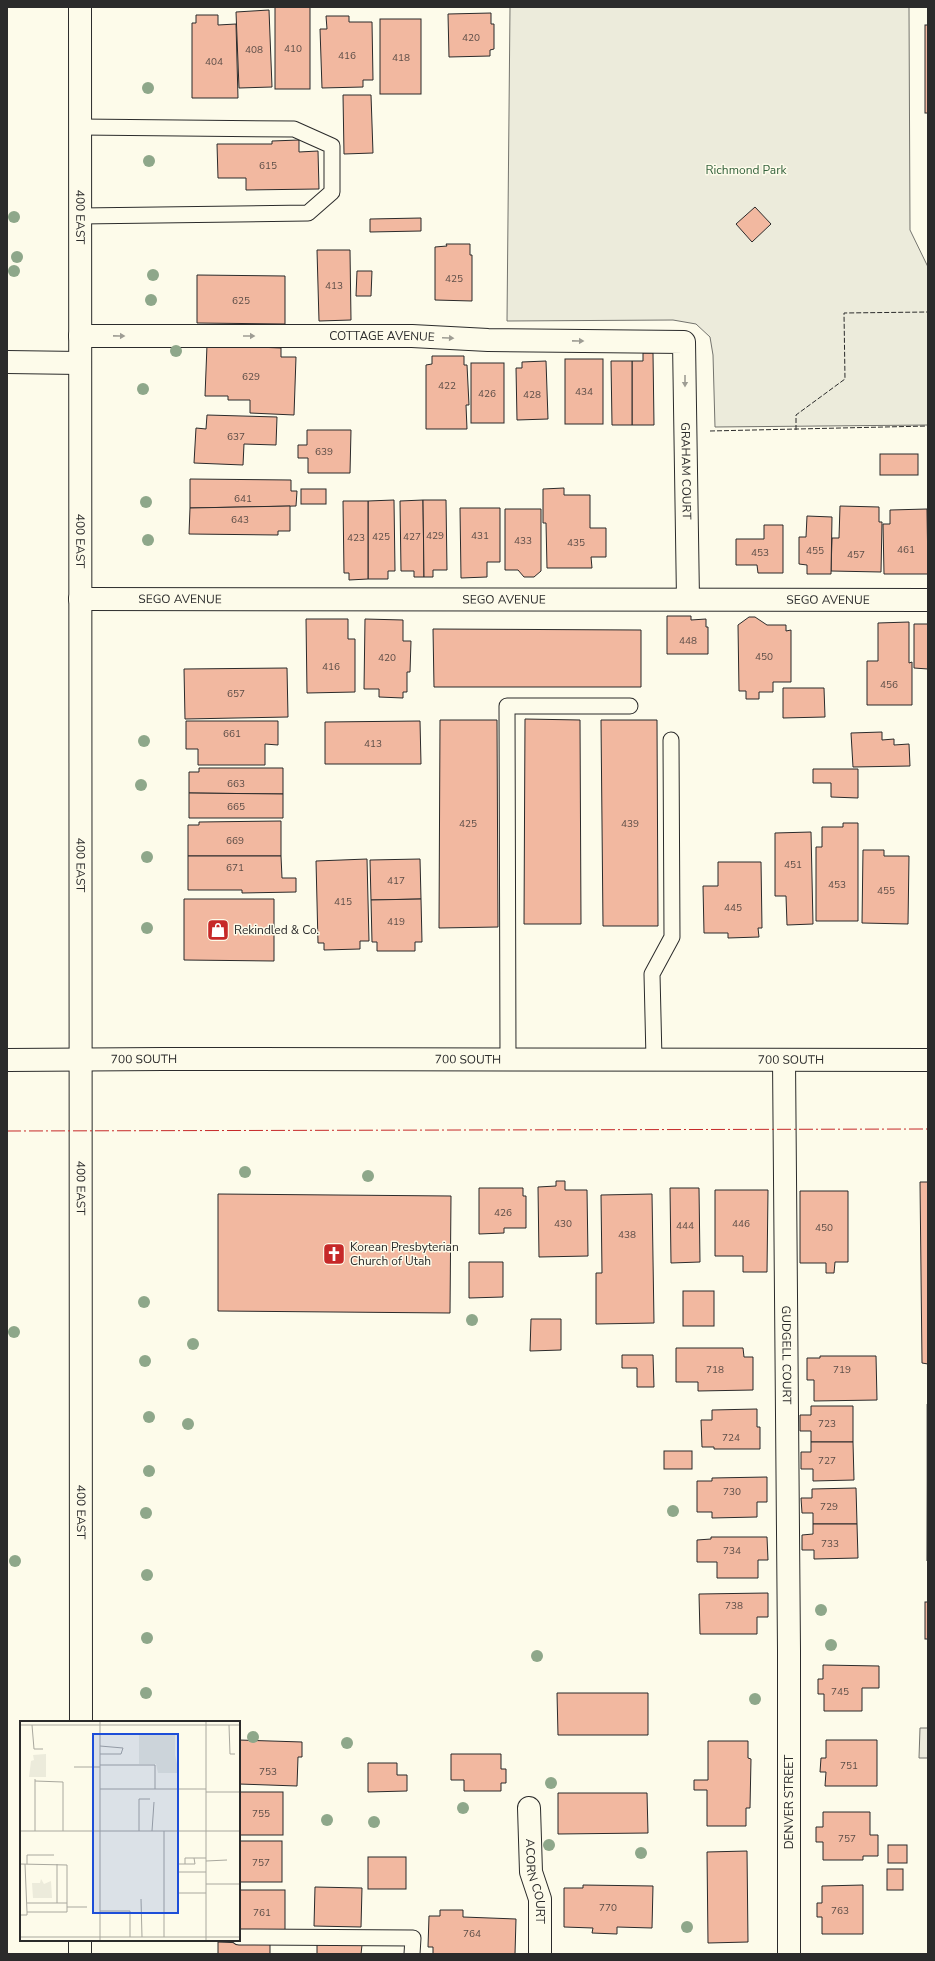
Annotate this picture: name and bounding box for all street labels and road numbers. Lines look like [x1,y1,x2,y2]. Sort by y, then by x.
street label: 400 EAST [72,190,88,245]
street label: COTTAGE AVENUE [329,328,435,345]
street label: GRAHAM COURT [677,422,695,520]
street label: 400 EAST [72,514,88,569]
street label: SEGO AVENUE [138,591,222,607]
street label: SEGO AVENUE [462,591,546,608]
street label: SEGO AVENUE [786,592,870,608]
street label: 400 EAST [72,838,89,893]
street label: 700 SOUTH [111,1051,177,1067]
street label: 700 SOUTH [435,1051,501,1067]
street label: 700 SOUTH [758,1052,824,1068]
street label: 400 EAST [73,1161,89,1216]
street label: GUDGELL COURT [778,1305,795,1405]
street label: 400 EAST [73,1485,89,1540]
street label: DENVER STREET [781,1754,797,1849]
street label: ACORN COURT [522,1838,548,1925]

